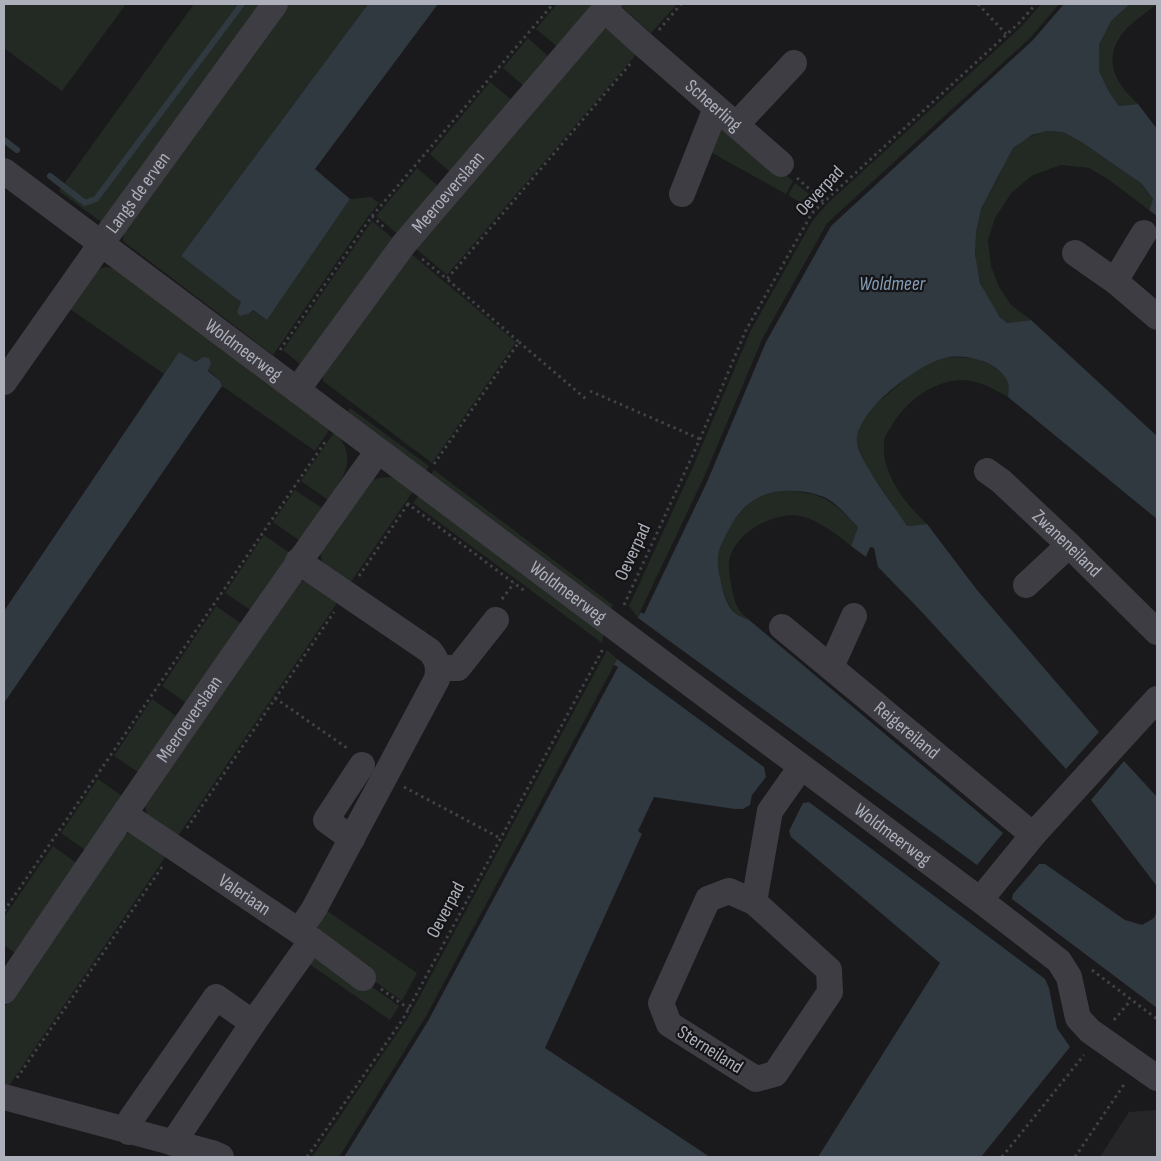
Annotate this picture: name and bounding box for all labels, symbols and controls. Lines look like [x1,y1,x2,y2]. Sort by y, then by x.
street label: Scheerling [680,75,747,137]
street label: Meeroeverslaan [407,147,489,238]
street label: Langs de erven [101,148,175,238]
street label: Oeverpad [791,161,849,221]
water label: Woldmeer [859,272,926,296]
street label: Woldmeerweg [200,314,287,386]
street label: Zwaneneiland [1027,505,1106,582]
street label: Oeverpad [610,520,656,584]
street label: Woldmeerweg [525,556,611,629]
street label: Meeroeverslaan [151,671,227,767]
street label: Reigereiland [869,697,944,764]
street label: Woldmeerweg [849,798,936,871]
street label: Valeriaan [214,869,275,921]
street label: Oeverpad [422,878,470,942]
street label: Sterneiland [673,1021,747,1079]

